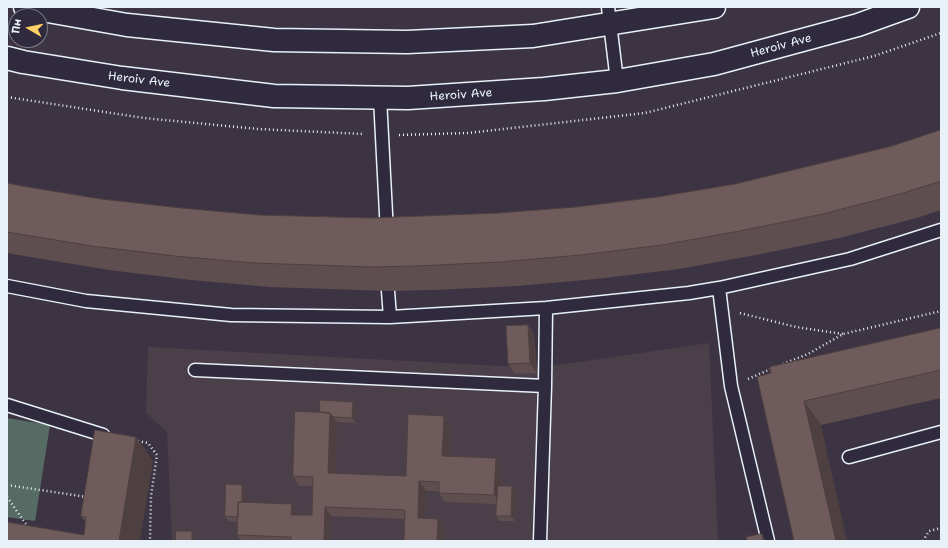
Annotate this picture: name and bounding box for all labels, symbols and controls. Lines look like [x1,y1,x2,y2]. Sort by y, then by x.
north arrow [8,8,48,48]
text: Пн [8,18,25,35]
street label: Heroiv Ave [749,31,813,61]
street label: Heroiv Ave [107,69,171,91]
street label: Heroiv Ave [429,86,493,104]

